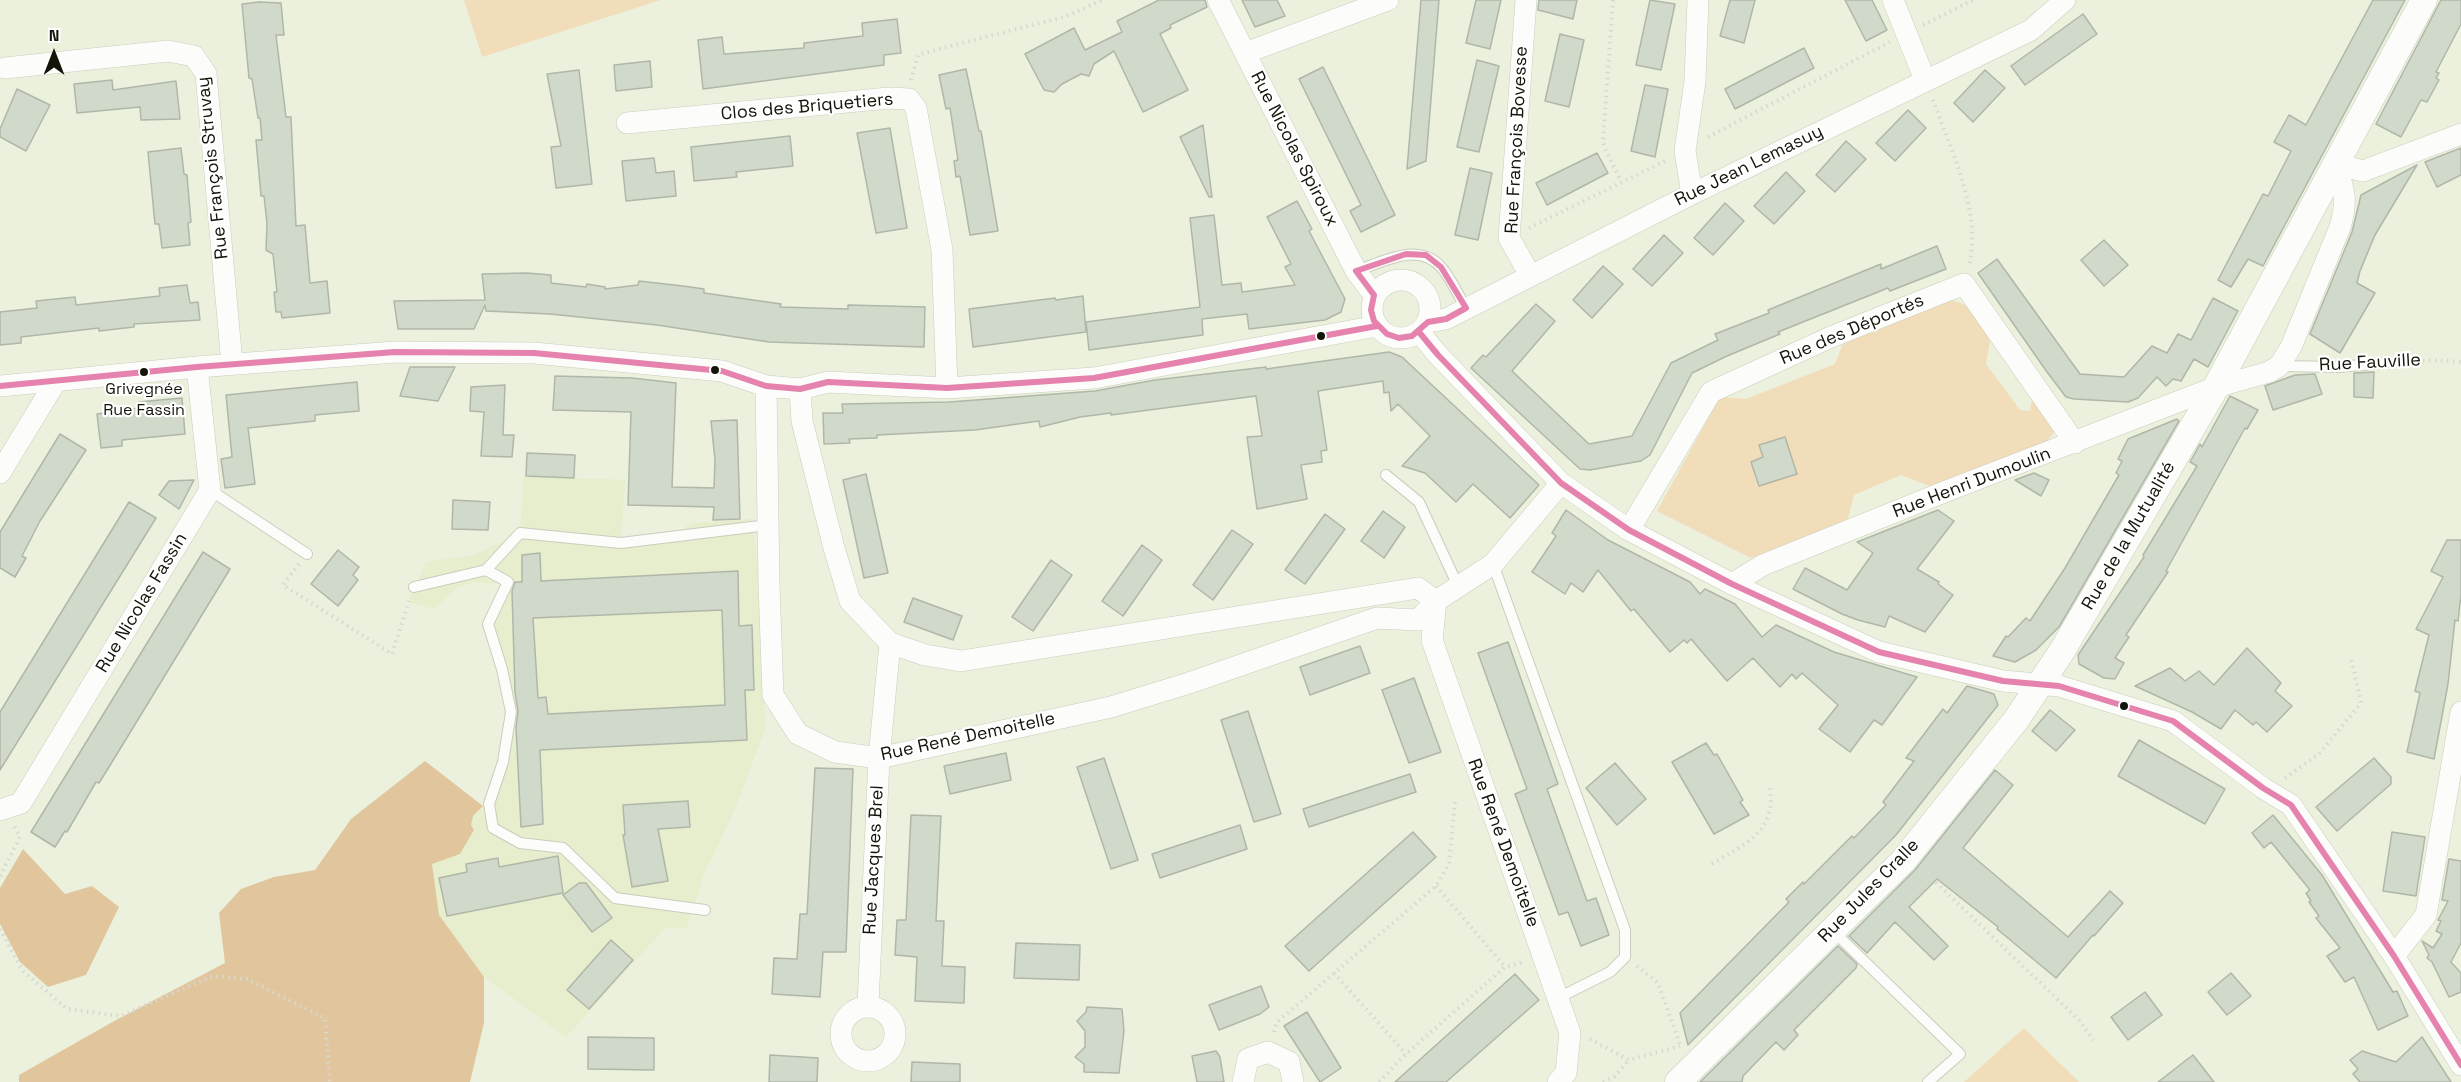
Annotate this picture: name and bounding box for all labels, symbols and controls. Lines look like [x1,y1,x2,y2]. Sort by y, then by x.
north arrow [24,24,84,84]
text: N [49,25,59,46]
street label: Rue François Bovesse [1501,46,1533,234]
street label: Rue Nicolas Spiroux [1246,68,1342,230]
street label: Rue François Struvay [193,76,233,260]
street label: Clos des Briquetiers [720,89,894,125]
street label: Rue Jean Lemasuy [1671,121,1827,211]
street label: Rue des Déportés [1777,290,1927,370]
unlabelled marker [1315,330,1327,342]
street label: Rue Fauville [2319,350,2421,376]
unlabelled marker [709,364,721,376]
marker: Grivegnée Rue Fassin [138,366,150,378]
place label: Grivegnée Rue Fassin [103,380,185,418]
street label: Rue Henri Dumoulin [1890,443,2054,523]
street label: Rue de la Mutualité [2078,458,2180,614]
street label: Rue Nicolas Fassin [92,529,192,677]
unlabelled marker [2118,700,2130,712]
street label: Rue René Demoitelle [879,708,1057,766]
street label: Rue René Demoitelle [1462,756,1544,930]
street label: Rue Jacques Brel [859,785,889,935]
street label: Rue Jules Cralle [1814,835,1924,947]

